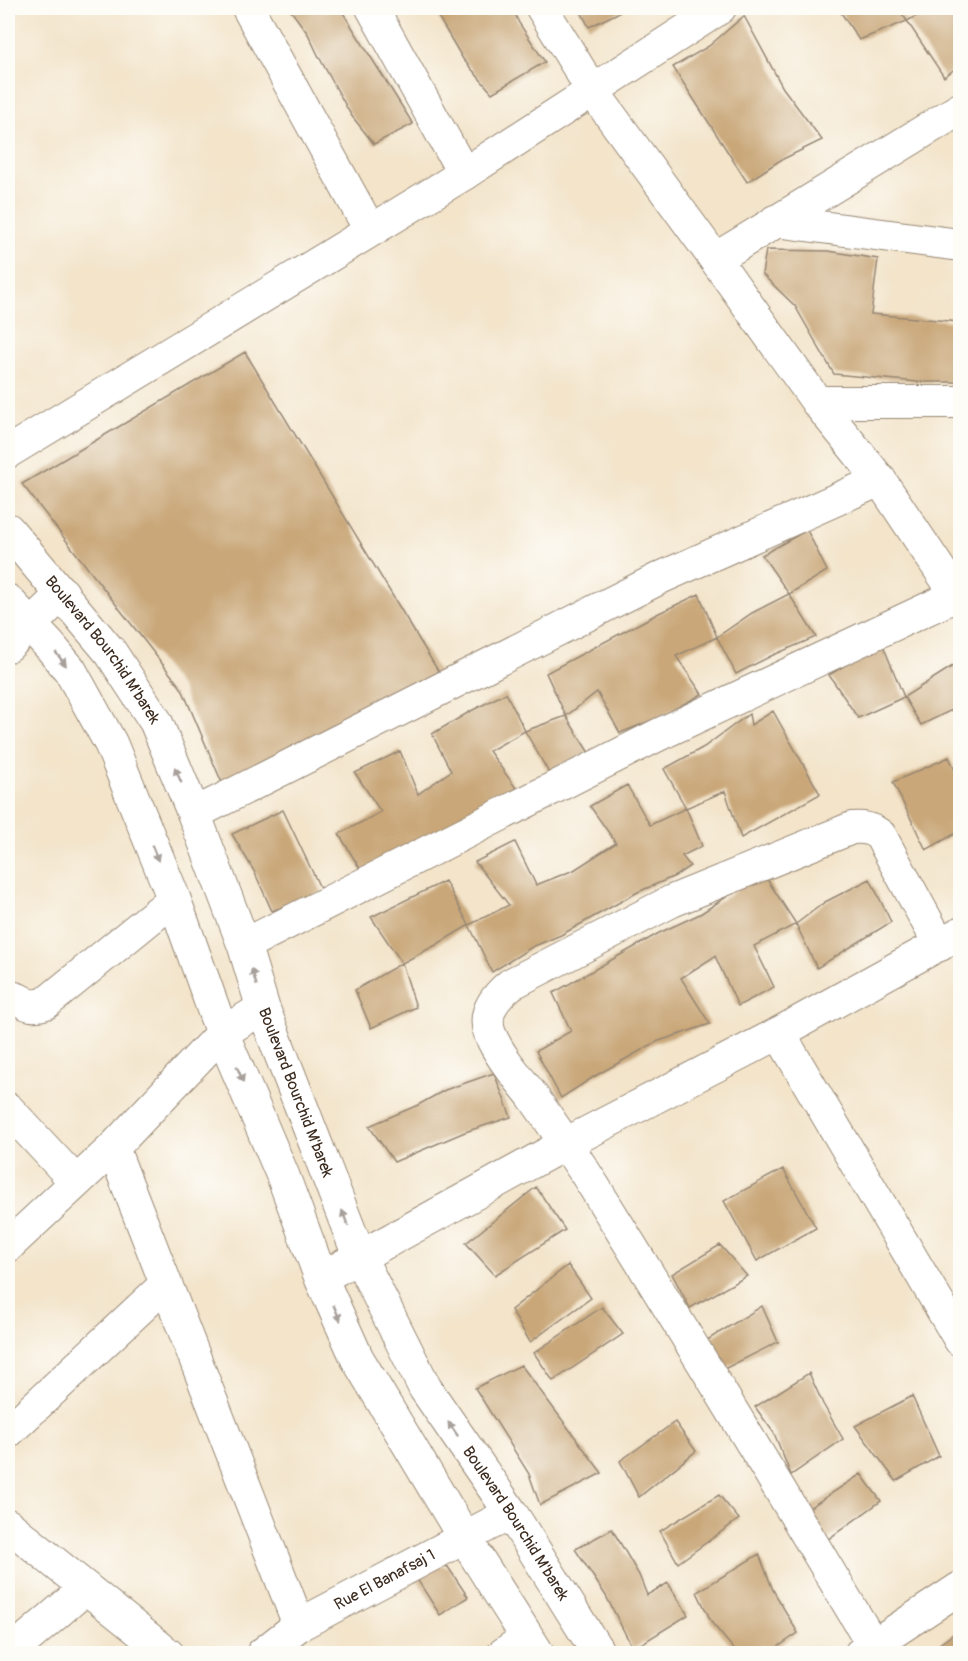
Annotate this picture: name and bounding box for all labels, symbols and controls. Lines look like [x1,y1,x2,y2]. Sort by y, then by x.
street label: Boulevard Bourchid M'barek [41,572,165,728]
one-way arrow [54,652,66,667]
one-way arrow [173,766,182,784]
one-way arrow [150,844,160,862]
one-way arrow [249,968,258,986]
street label: Boulevard Bourchid M'barek [254,1005,338,1180]
one-way arrow [236,1065,245,1083]
one-way arrow [339,1209,349,1227]
one-way arrow [333,1304,342,1322]
one-way arrow [447,1421,459,1437]
street label: Boulevard Bourchid M'barek [458,1442,573,1605]
street label: Rue El Banafsaj 1 [331,1545,439,1615]

